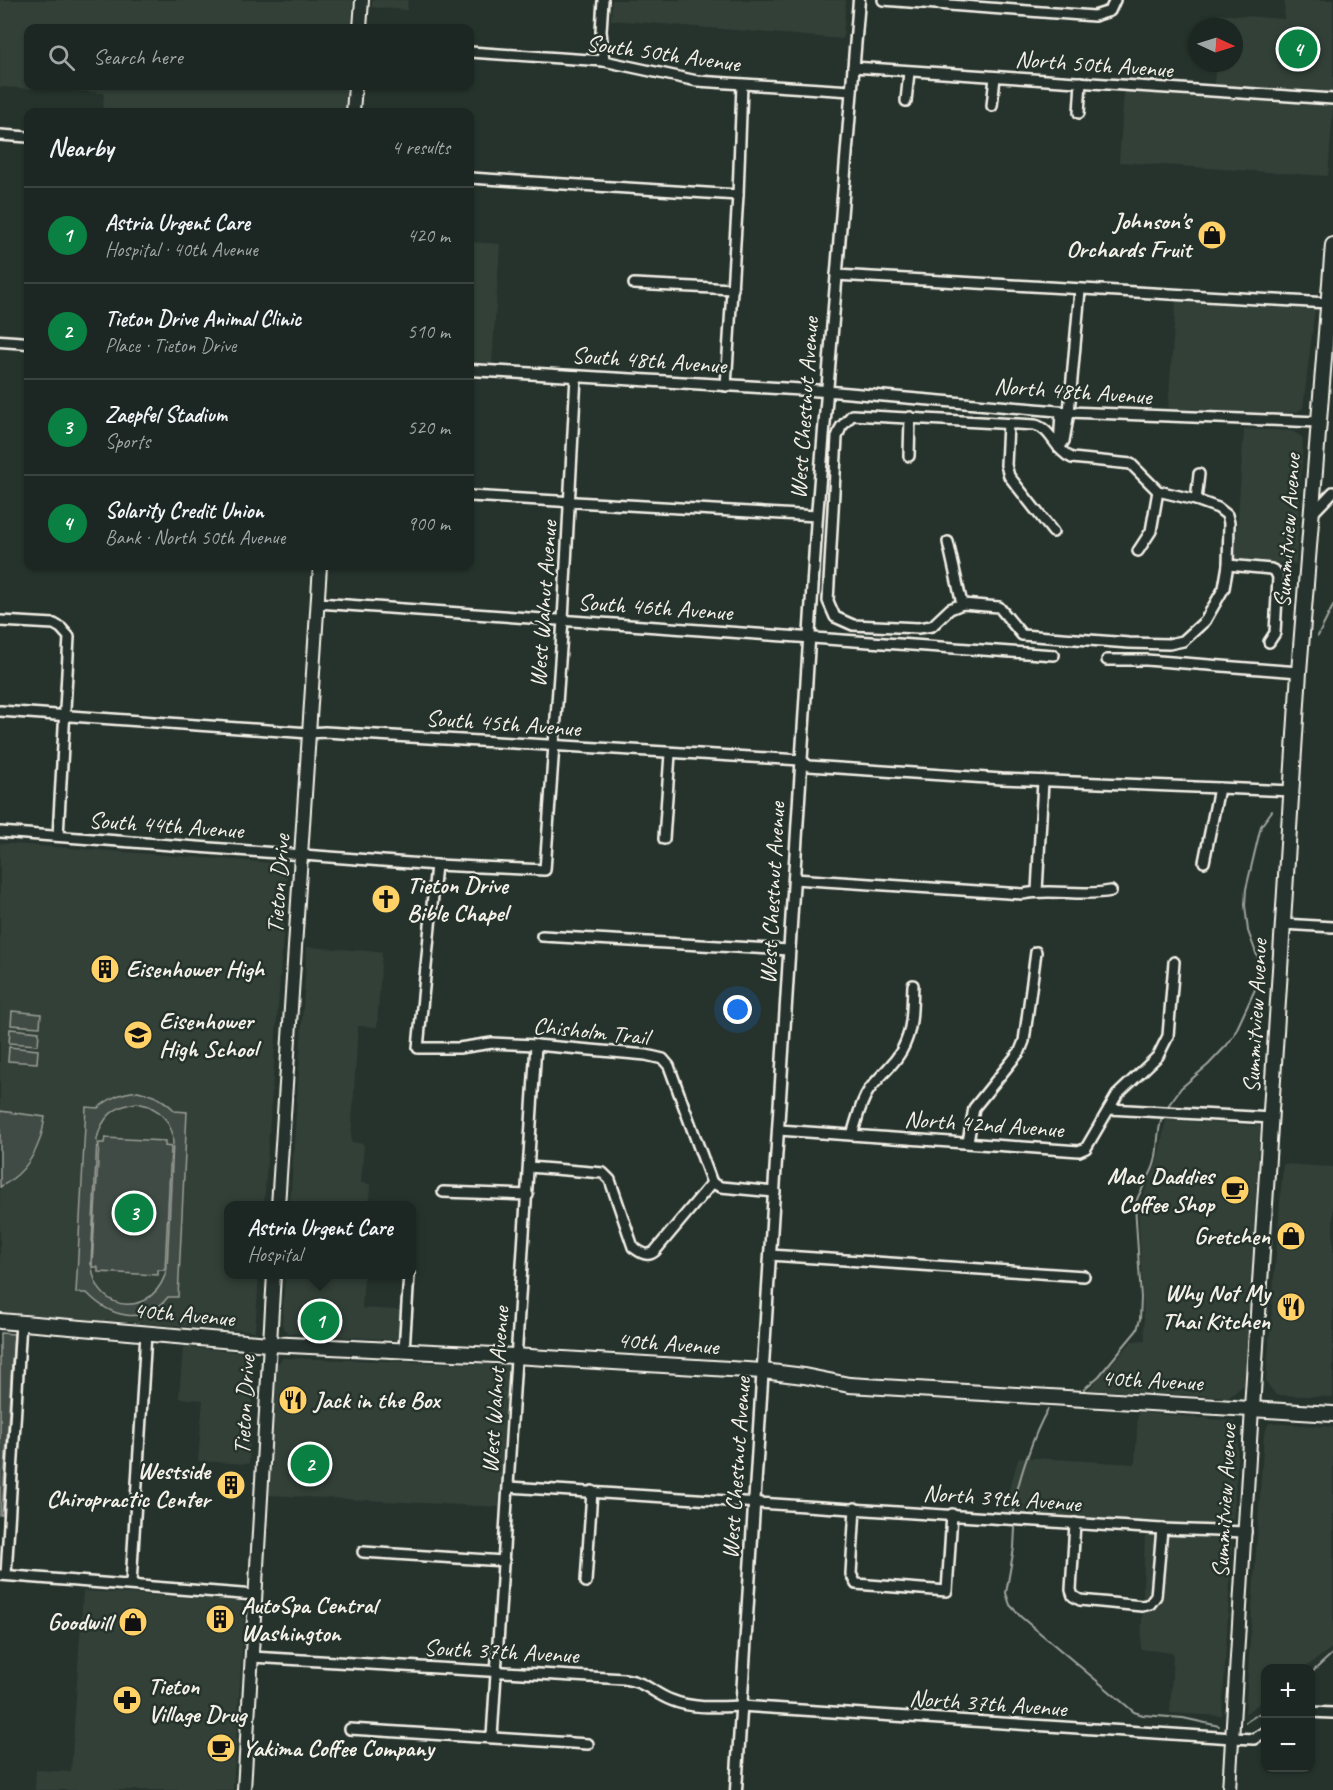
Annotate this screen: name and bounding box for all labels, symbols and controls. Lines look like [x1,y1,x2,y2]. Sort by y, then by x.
north arrow [1189,18,1243,72]
search box [24,24,474,90]
pin: 4 [1278,26,1318,72]
street label: South 50th Avenue [584,27,744,79]
icon: search [45,41,78,74]
text: Search here [93,43,183,71]
street label: North 50th Avenue [1014,44,1176,85]
text: Nearby [48,131,113,164]
text: 4 results [391,135,450,160]
place label: Johnson's Orchards Fruit [1066,206,1194,264]
text: Astria Urgent Care [105,209,250,237]
shop icon: Johnson's Orchards Fruit [1196,219,1228,251]
text: 1 [63,223,72,248]
text: 420 m [407,223,450,248]
text: Hospital · 40th Avenue [105,237,258,262]
text: Tieton Drive Animal Clinic [105,305,301,333]
street label: West Chestnut Avenue [783,314,825,500]
text: 2 [63,319,72,344]
text: 510 m [407,319,450,344]
text: Place · Tieton Drive [105,333,236,358]
street label: South 48th Avenue [571,340,730,381]
street label: North 48th Avenue [993,371,1155,412]
text: Zaepfel Stadium [105,401,227,429]
text: 3 [63,415,72,440]
text: 520 m [407,415,450,440]
text: Sports [105,429,150,454]
street label: Summitview Avenue [1267,451,1308,609]
text: Solarity Credit Union [105,497,264,525]
text: 4 [63,511,72,536]
text: 900 m [407,511,450,536]
street label: West Walnut Avenue [522,518,564,688]
text: Bank · North 50th Avenue [105,525,285,550]
street label: South 46th Avenue [577,587,736,628]
street label: South 45th Avenue [425,703,584,744]
street label: West Chestnut Avenue [752,799,792,985]
street label: South 44th Avenue [88,805,247,846]
street label: Tieton Drive [260,831,297,935]
place label: Tieton Drive Bible Chapel [407,870,512,928]
church icon: Tieton Drive Bible Chapel [370,883,402,915]
street label: Summitview Avenue [1236,936,1274,1094]
building icon: Eisenhower High [89,953,121,985]
place label: Eisenhower High [126,954,266,984]
your location [723,995,752,1024]
place label: Eisenhower High School [159,1006,262,1064]
street label: Chisholm Trail [532,1010,654,1052]
school or university icon: Eisenhower High School [122,1019,154,1051]
street label: North 42nd Avenue [904,1103,1067,1145]
place label: Mac Daddies Coffee Shop [1107,1161,1217,1219]
cafe icon: Mac Daddies Coffee Shop [1219,1174,1251,1206]
pin: 3 [114,1190,154,1236]
popup [224,1201,416,1279]
text: Astria Urgent Care [248,1214,392,1242]
shop icon: Gretchen [1275,1220,1307,1252]
place label: Gretchen [1194,1221,1271,1251]
text: Hospital [248,1242,302,1267]
place label: Why Not My Thai Kitchen [1162,1278,1273,1336]
restaurant icon: Why Not My Thai Kitchen [1275,1291,1307,1323]
street label: 40th Avenue [132,1295,238,1334]
pin: 1 [300,1298,340,1344]
street label: West Walnut Avenue [474,1304,516,1474]
street label: 40th Avenue [616,1324,722,1362]
street label: Tieton Drive [226,1352,262,1455]
street label: 40th Avenue [1101,1362,1206,1398]
street label: West Chestnut Avenue [715,1374,757,1560]
restaurant icon: Jack in the Box [277,1384,309,1416]
place label: Jack in the Box [312,1385,442,1415]
street label: Summitview Avenue [1205,1421,1243,1579]
pin: 2 [290,1442,330,1486]
place label: Westside Chiropractic Center [46,1456,212,1514]
building icon: Westside Chiropractic Center [215,1469,247,1501]
street label: North 39th Avenue [922,1478,1084,1519]
place label: AutoSpa Central Washington [241,1590,382,1648]
building icon: AutoSpa Central Washington [204,1603,236,1635]
shop icon: Goodwill [117,1606,149,1638]
place label: Goodwill [47,1607,117,1637]
street label: South 37th Avenue [423,1632,581,1670]
map controls [1261,1664,1315,1772]
button: + [1261,1664,1315,1718]
place label: Tieton Village Drug [148,1671,248,1729]
street label: North 37th Avenue [908,1683,1070,1724]
pharmacy icon: Tieton Village Drug [111,1684,143,1716]
button: − [1261,1718,1315,1772]
cafe icon: Yakima Coffee Company [205,1732,237,1764]
place label: Yakima Coffee Company [242,1733,436,1763]

